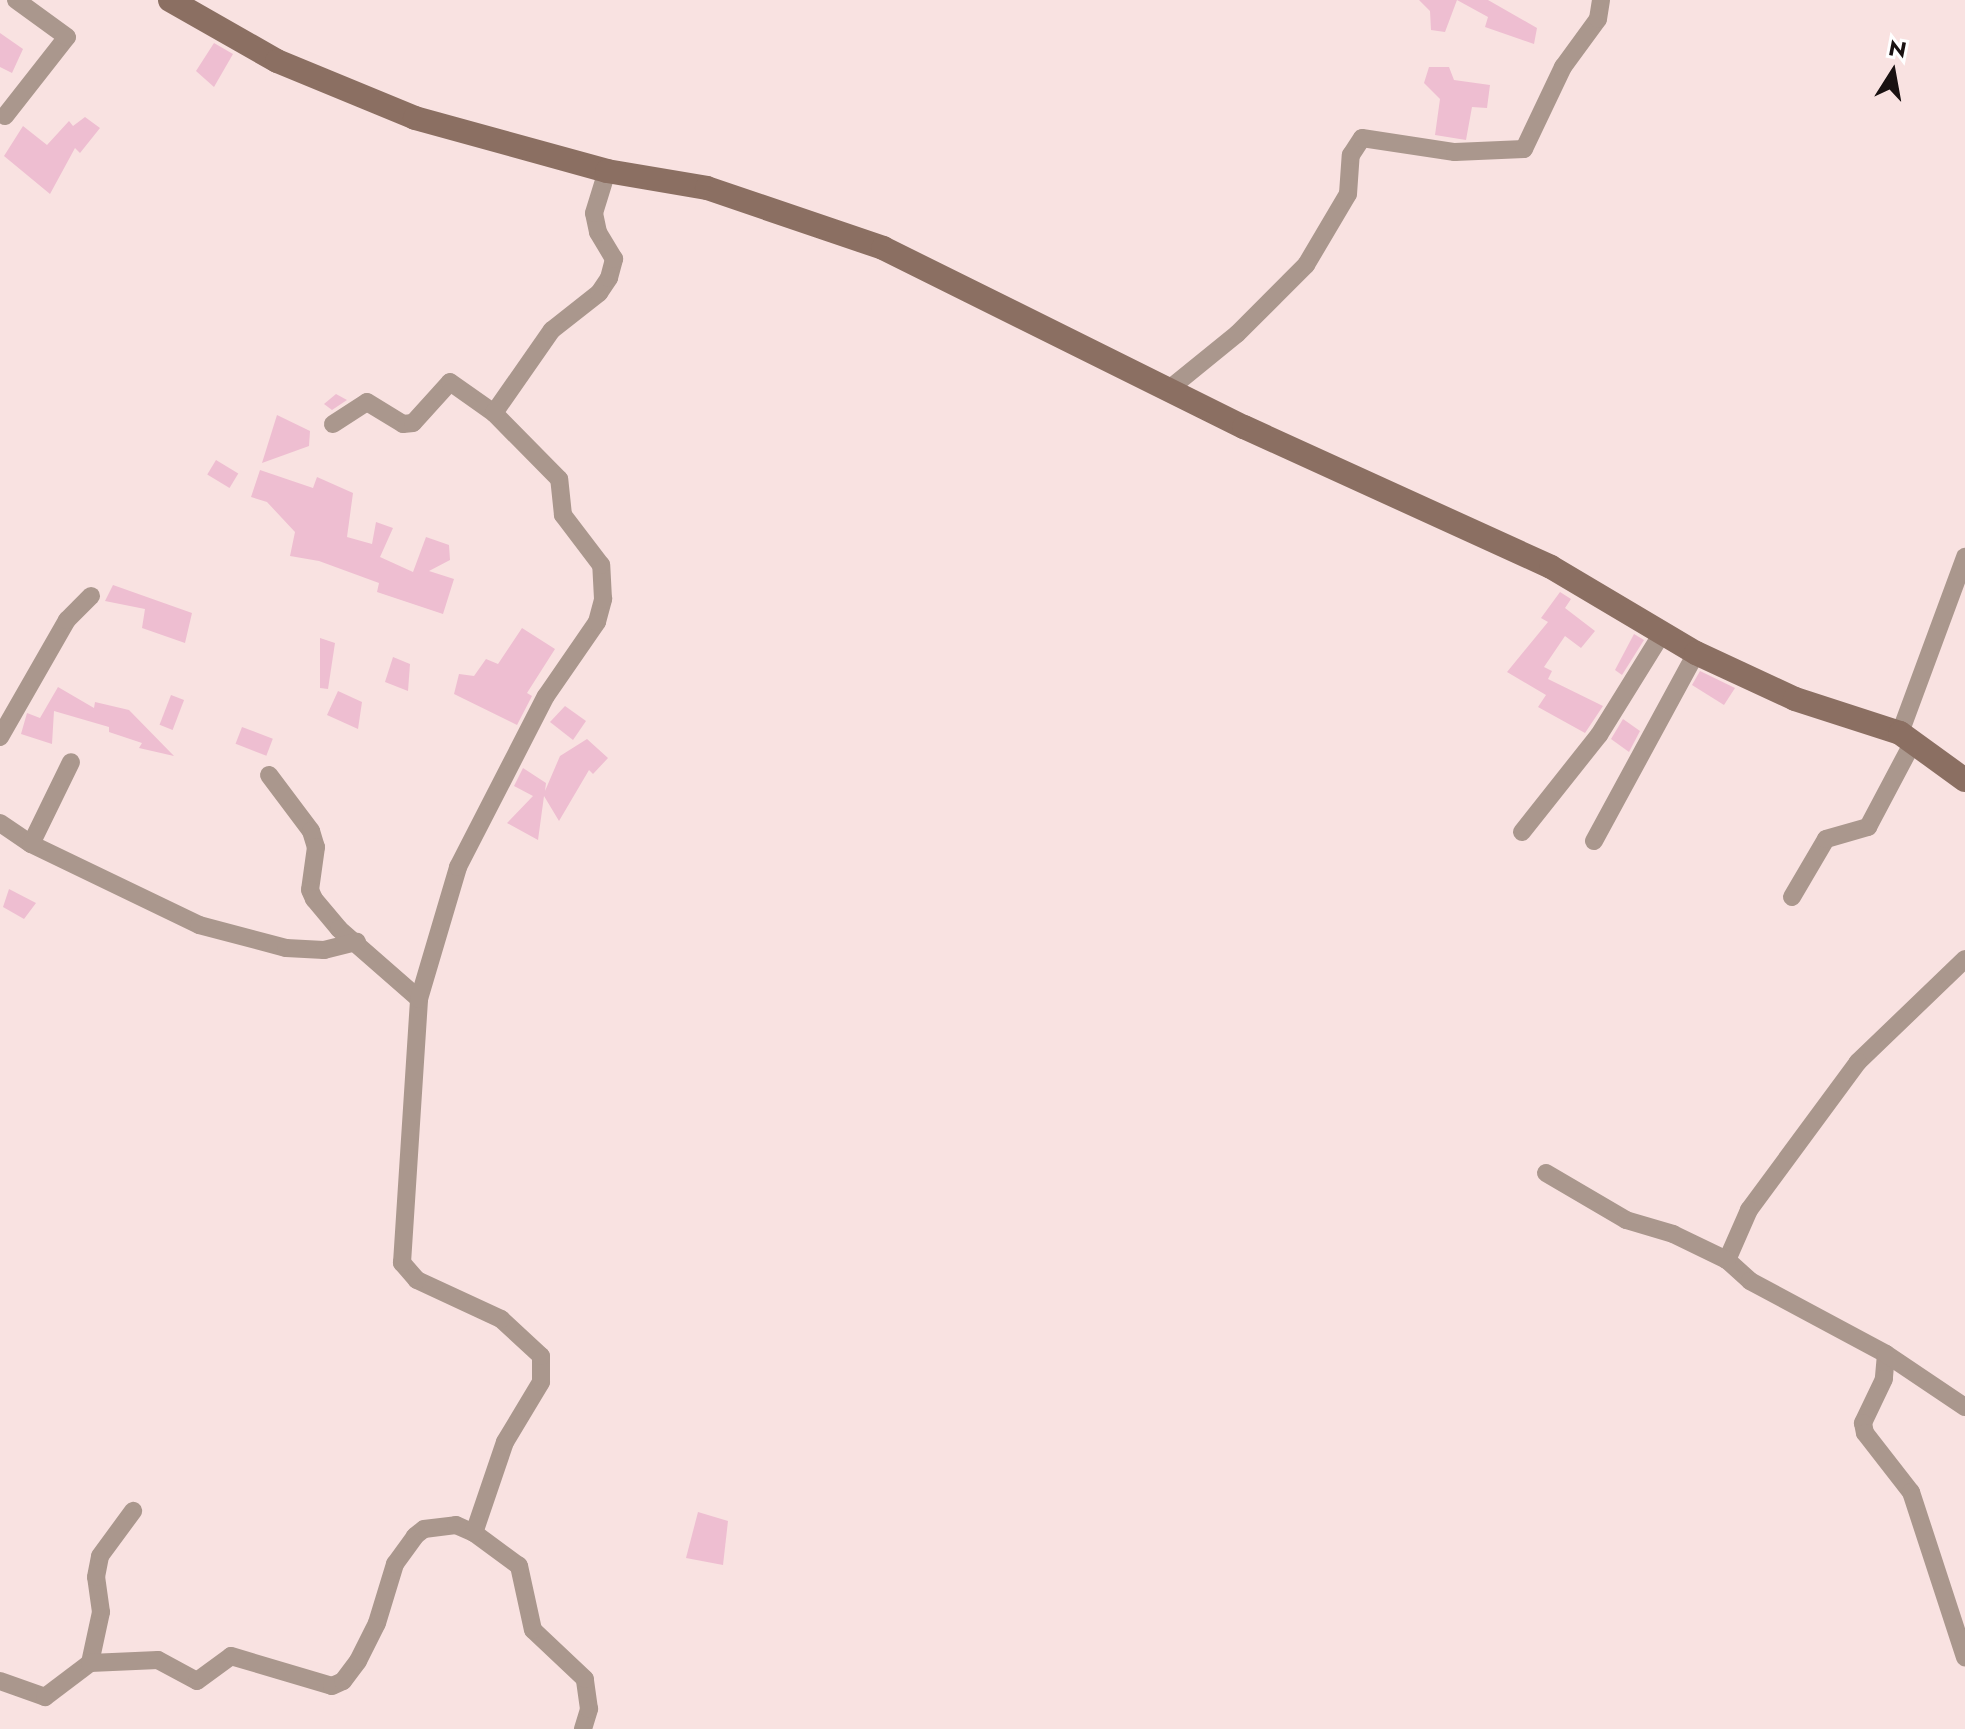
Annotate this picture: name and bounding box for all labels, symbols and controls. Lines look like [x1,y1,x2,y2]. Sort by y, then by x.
text: N [1886,31,1909,66]
north arrow [1853,32,1933,112]

